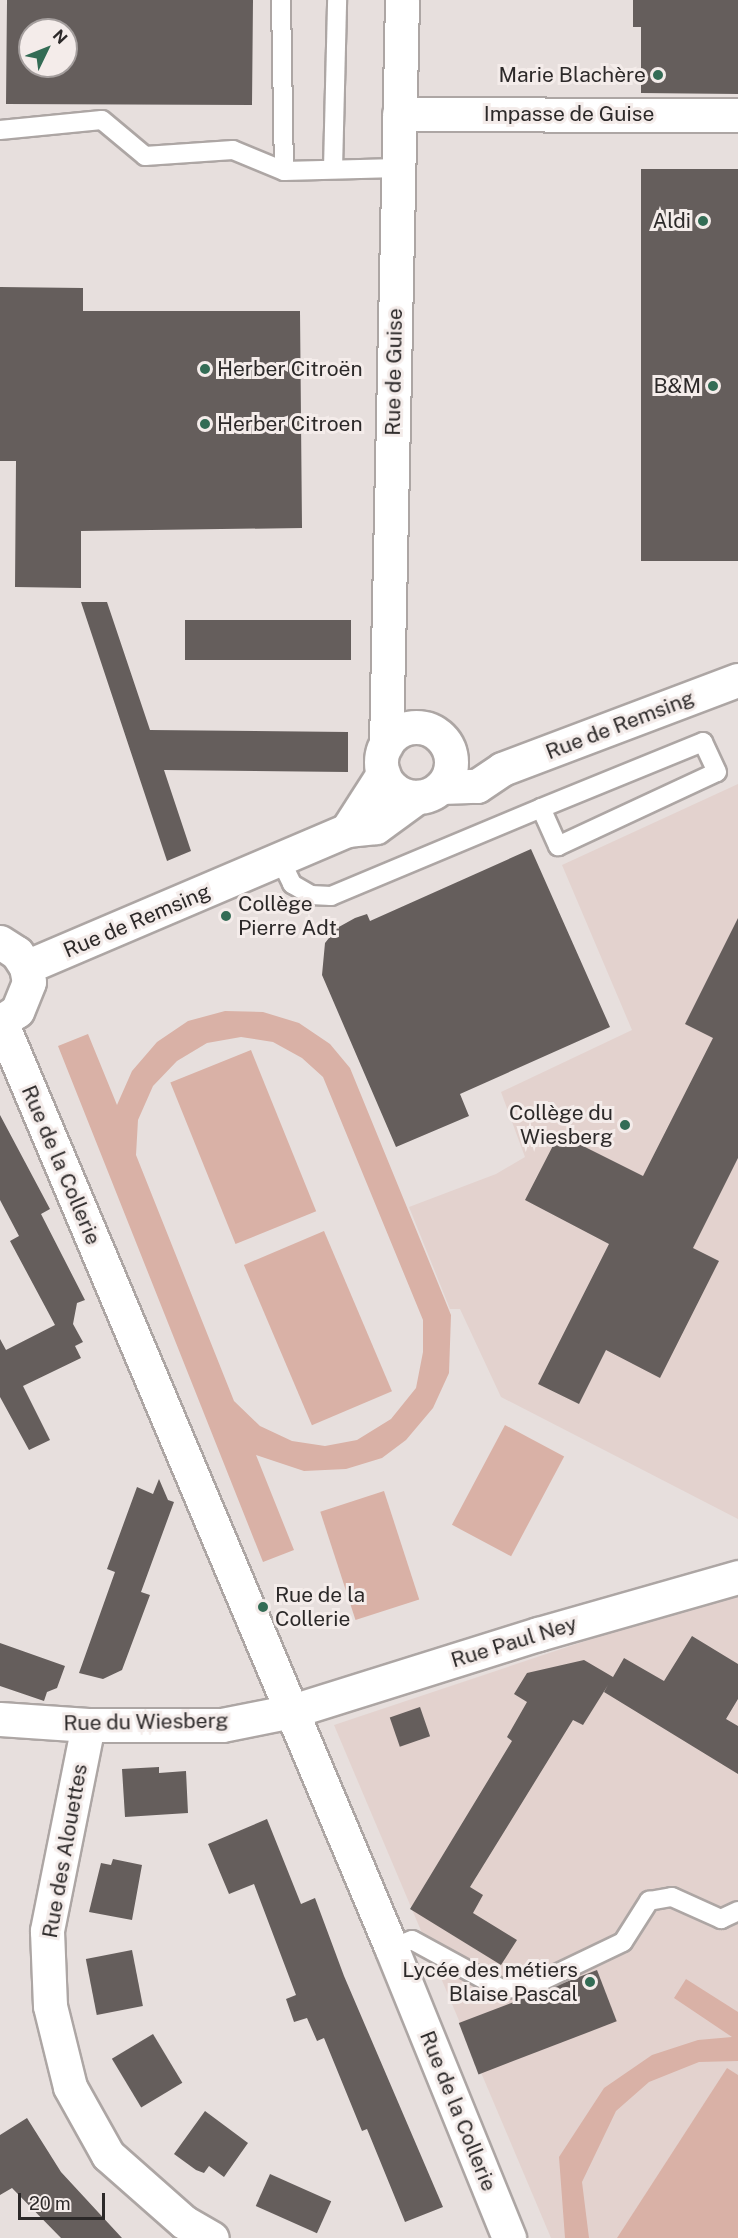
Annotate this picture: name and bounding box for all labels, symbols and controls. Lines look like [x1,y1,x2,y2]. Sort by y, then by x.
north arrow [18,18,78,78]
text: N [49,26,71,48]
place label: Marie Blachère [498,62,646,88]
marker: Marie Blachère [651,68,665,82]
street label: Impasse de Guise [483,101,655,127]
place label: Aldi [652,208,691,234]
marker: Aldi [696,214,710,228]
street label: Rue de Guise [380,308,408,436]
place label: Herber Citroën [217,356,363,382]
marker: Herber Citroën [198,362,212,376]
place label: B&M [654,373,701,399]
marker: B&M [706,379,720,393]
place label: Herber Citroen [217,411,363,437]
marker: Herber Citroen [198,417,212,431]
street label: Rue de Remsing [542,685,698,765]
street label: Rue de Remsing [59,879,215,963]
place label: Collège Pierre Adt [238,891,337,941]
marker: Collège Pierre Adt [219,909,233,923]
street label: Rue de la Collerie [16,1081,106,1249]
place label: Collège du Wiesberg [509,1100,613,1150]
marker: Collège du Wiesberg [618,1118,632,1132]
place label: Rue de la Collerie [275,1582,366,1632]
marker: Rue de la Collerie [256,1600,270,1614]
street label: Rue Paul Ney [448,1611,580,1673]
street label: Rue du Wiesberg [63,1708,229,1736]
street label: Rue des Alouettes [37,1762,93,1940]
place label: Lycée des métiers Blaise Pascal [402,1957,578,2007]
marker: Lycée des métiers Blaise Pascal [583,1975,597,1989]
street label: Rue de la Collerie [414,2027,502,2195]
scale bar [21,2181,108,2219]
text: 20 m [29,2193,71,2214]

